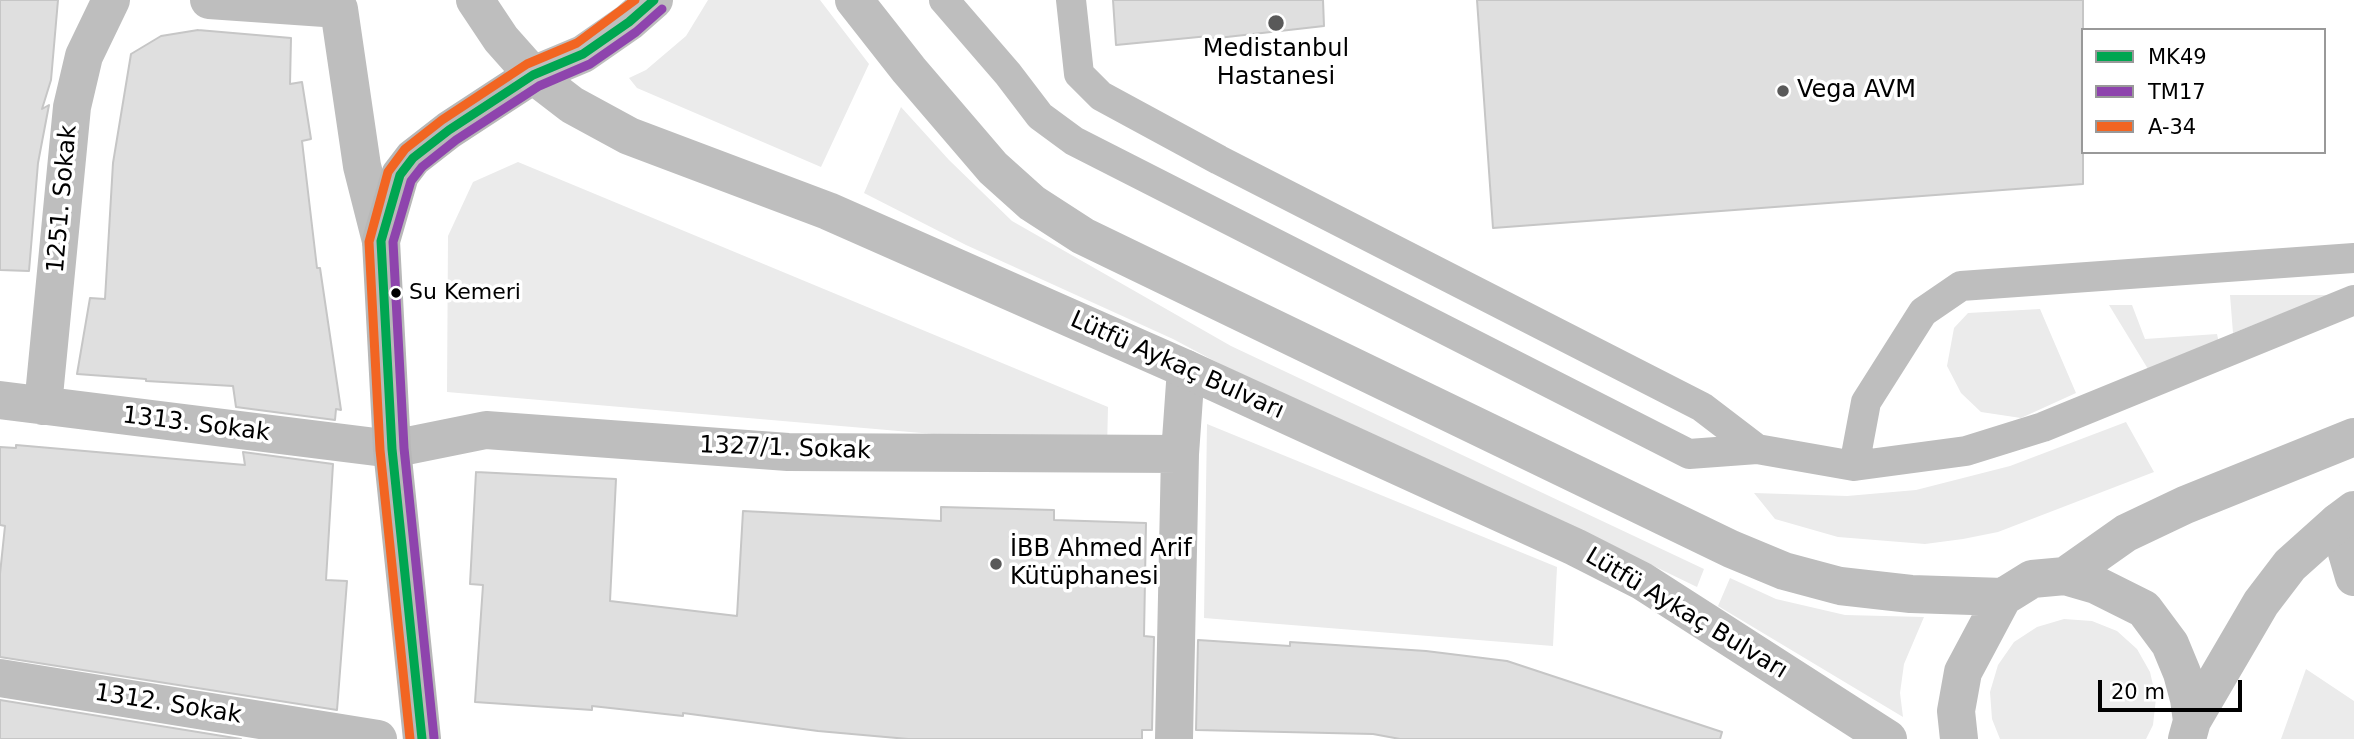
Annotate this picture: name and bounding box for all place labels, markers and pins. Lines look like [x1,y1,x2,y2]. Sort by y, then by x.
marker: Medistanbul Hastanesi [1266,13,1286,33]
place label: Medistanbul Hastanesi [1203,36,1349,92]
place label: Vega AVM [1797,77,1916,105]
marker: Vega AVM [1775,83,1791,99]
place label: Su Kemeri [409,280,521,306]
marker: Su Kemeri [389,286,403,300]
place label: İBB Ahmed Arif Kütüphanesi [1010,536,1192,592]
marker: İBB Ahmed Arif Kütüphanesi [988,556,1004,572]

